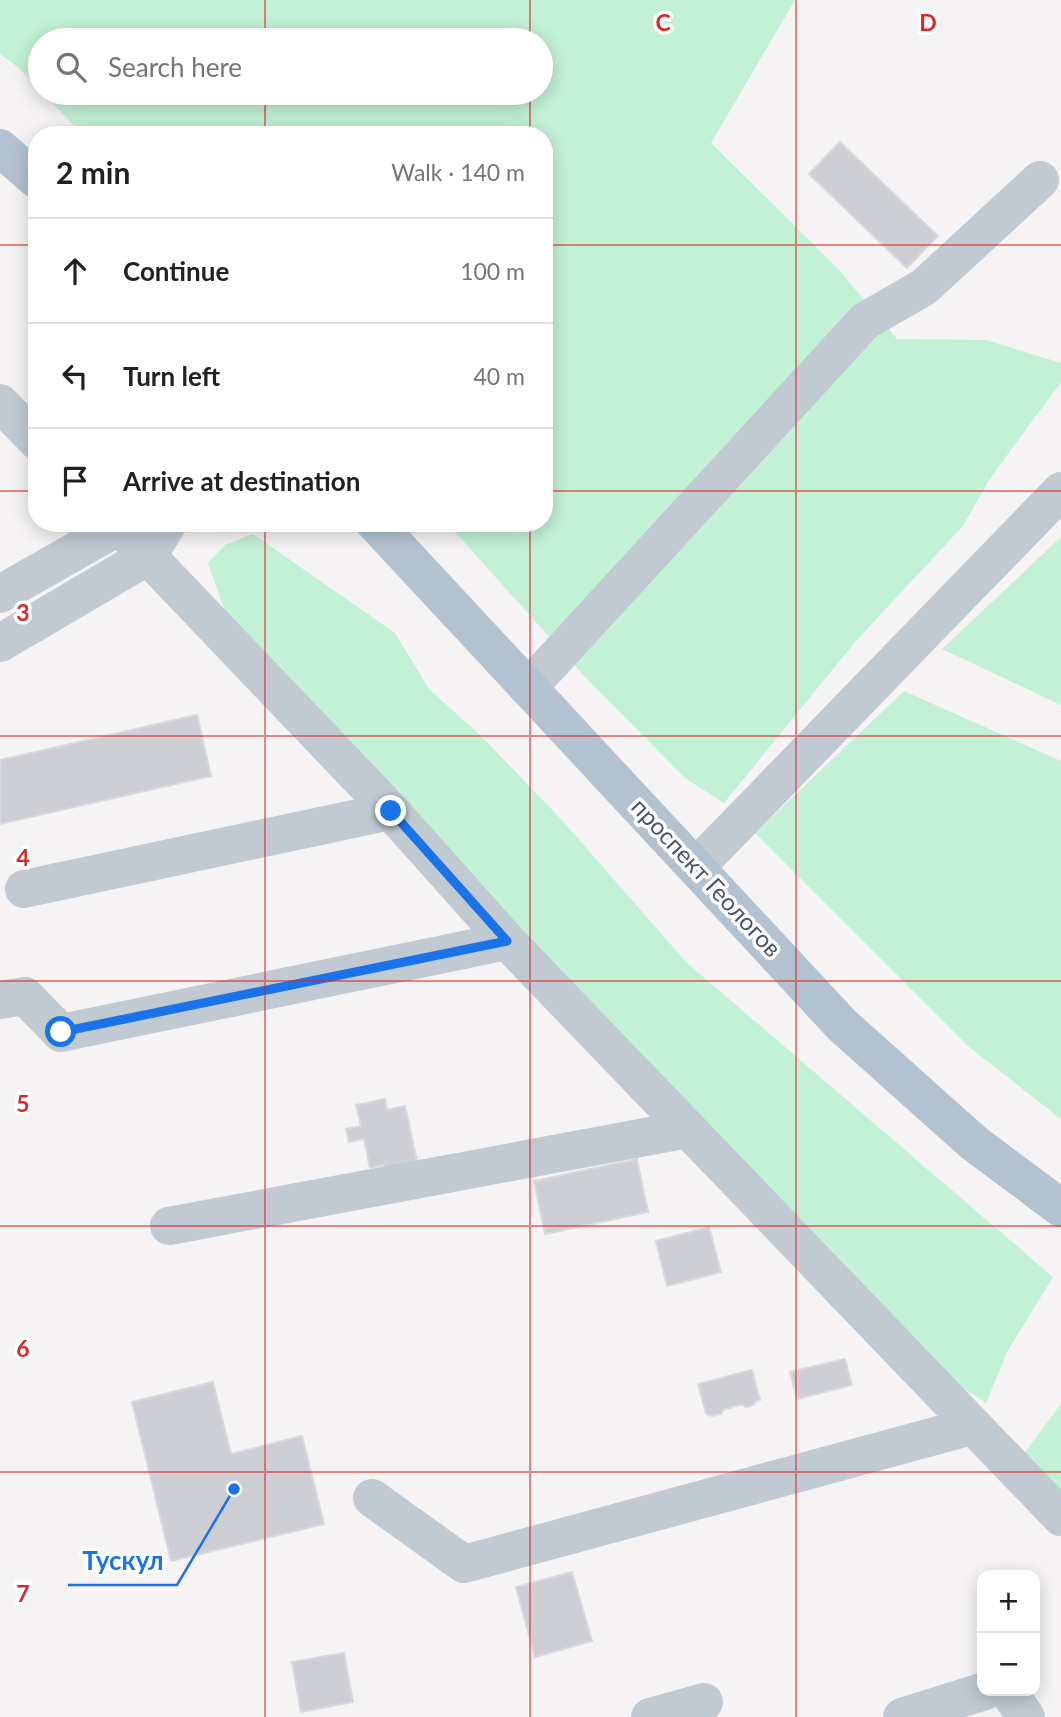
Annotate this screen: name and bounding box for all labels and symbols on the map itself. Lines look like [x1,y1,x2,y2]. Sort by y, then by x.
text: C [655,8,671,36]
text: D [919,8,937,36]
text: 3 [16,598,30,626]
street label: проспект Геологов [626,792,788,962]
route end [375,795,406,826]
text: 4 [16,843,30,871]
route start [45,1016,76,1047]
text: 5 [16,1089,30,1117]
text: 6 [16,1334,30,1362]
callout: Тускул [68,1538,177,1585]
text: Тускул [82,1544,164,1576]
text: 7 [16,1579,30,1607]

